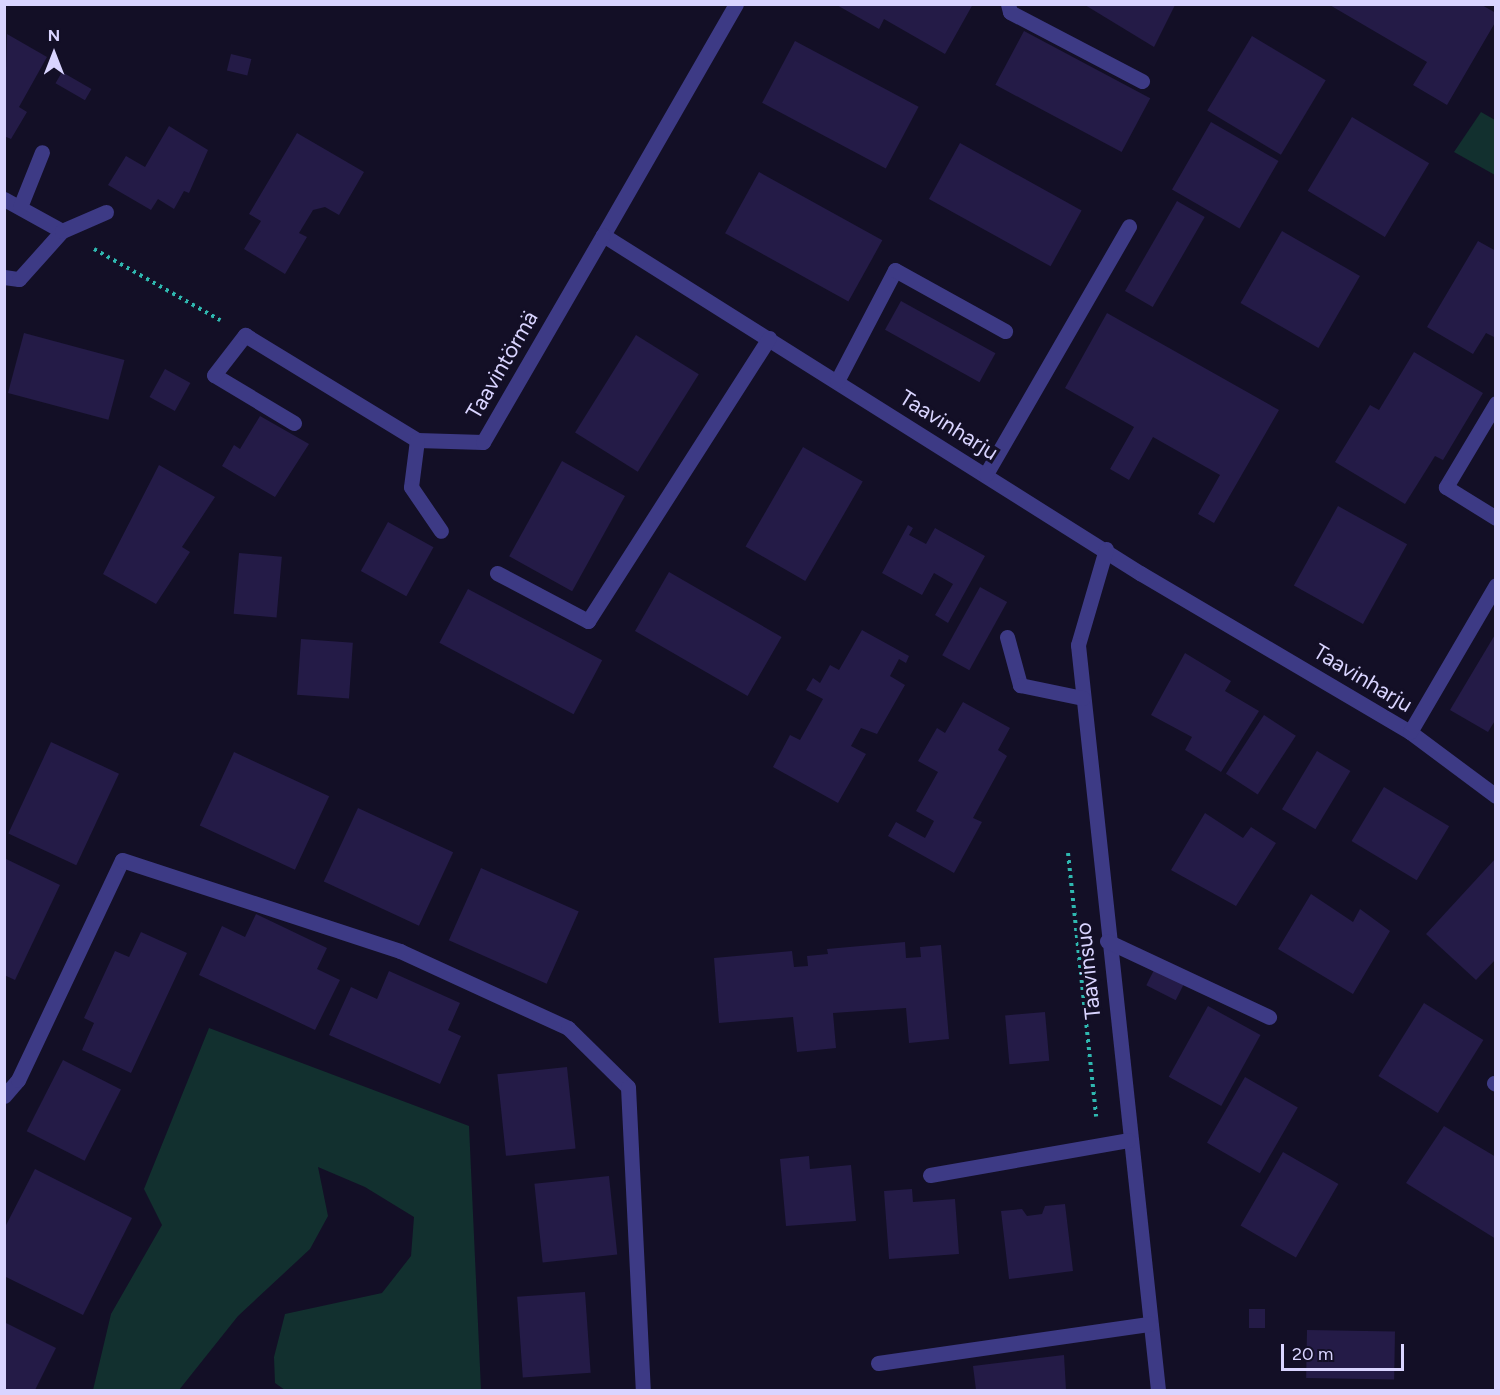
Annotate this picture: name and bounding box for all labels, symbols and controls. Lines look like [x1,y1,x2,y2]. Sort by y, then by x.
north arrow [24,24,84,84]
text: N [48,26,60,45]
street label: Taavintörmä [461,306,543,424]
street label: Taavinharju [895,384,1003,466]
street label: Taavinharju [1309,638,1417,718]
street label: Taavinsuo [1070,921,1106,1021]
scale bar [1284,1332,1407,1370]
text: 20 m [1292,1343,1333,1365]

